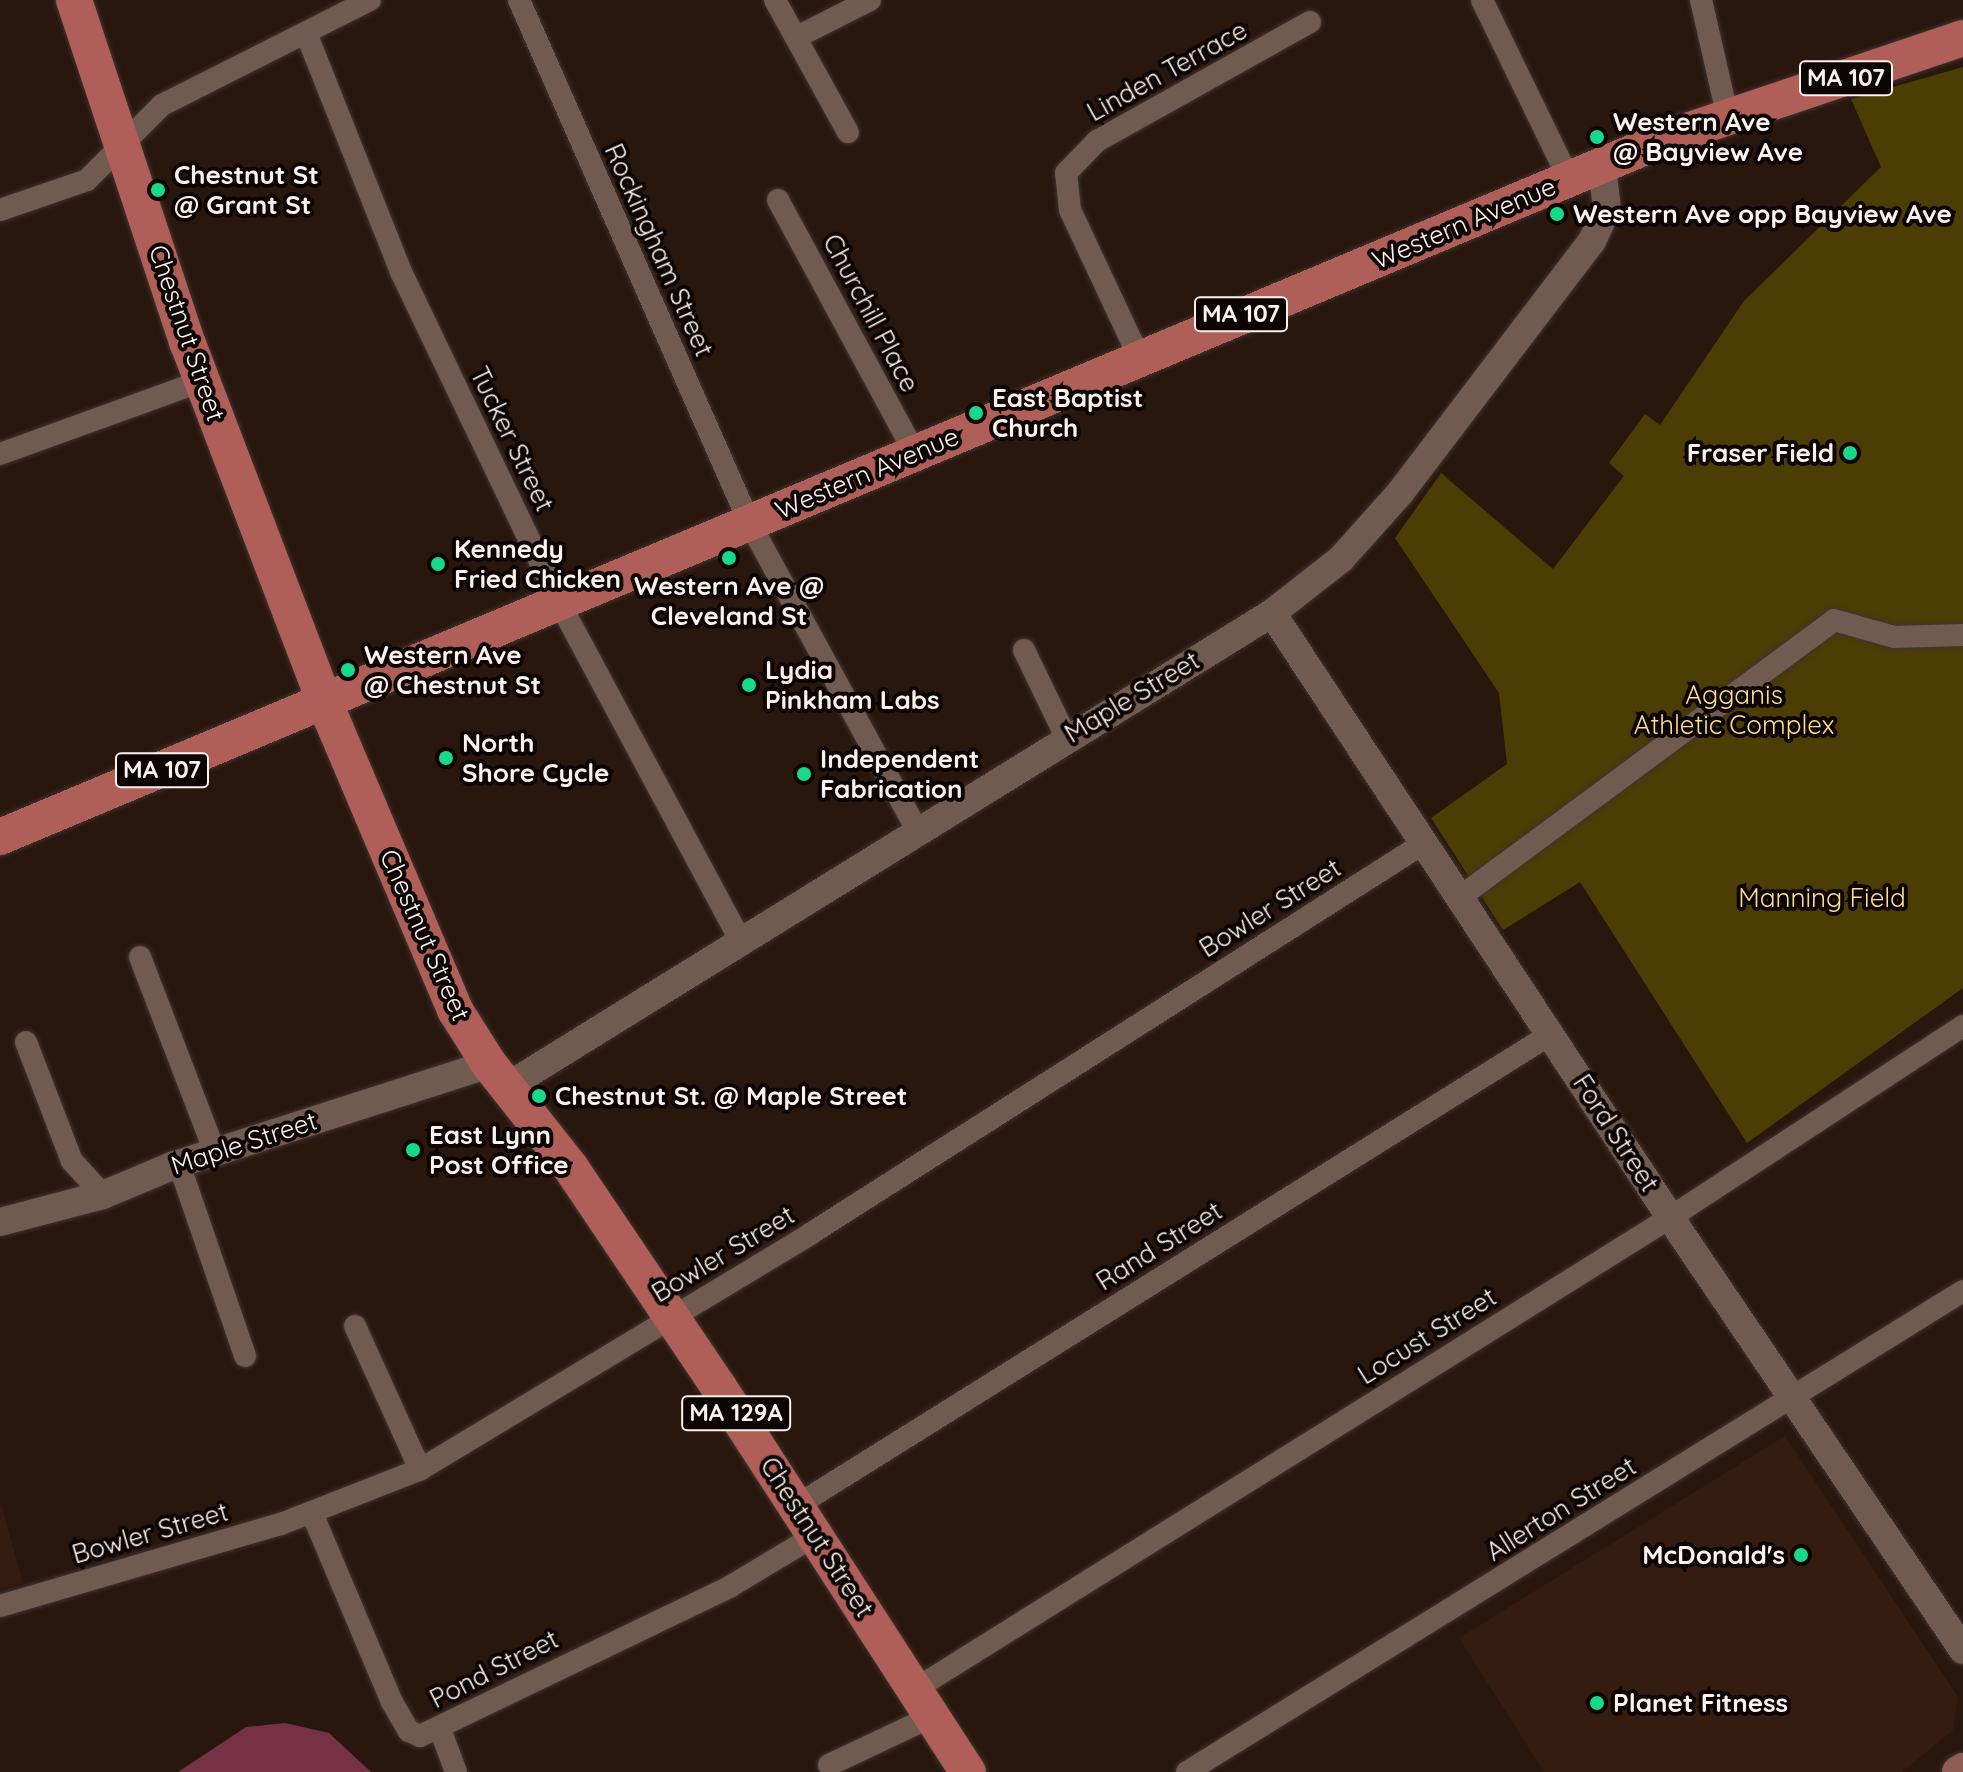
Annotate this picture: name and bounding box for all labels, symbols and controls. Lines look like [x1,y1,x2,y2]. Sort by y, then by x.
street label: Linden Terrace [1082,14,1252,128]
road number: MA 107 [1798,58,1894,98]
place label: Western Ave @ Bayview Ave [1613,106,1803,168]
marker: Western Ave @ Bayview Ave [1588,128,1606,146]
street label: Rockingham Street [598,139,720,361]
place label: Chestnut St @ Grant St [174,159,319,220]
street label: Western Avenue [1368,170,1560,276]
marker: Chestnut St @ Grant St [149,181,167,199]
place label: Western Ave opp Bayview Ave [1573,198,1952,230]
marker: Western Ave opp Bayview Ave [1548,205,1566,223]
street label: Churchill Place [816,229,926,397]
street label: Chestnut Street [142,241,232,425]
road number: MA 107 [1193,294,1289,334]
street label: Tucker Street [464,362,560,516]
place label: East Baptist Church [992,382,1143,444]
marker: East Baptist Church [967,404,985,422]
street label: Western Avenue [771,420,963,526]
place label: Fraser Field [1687,437,1834,469]
marker: Fraser Field [1841,444,1859,462]
place label: Kennedy Fried Chicken [454,533,621,594]
marker: Western Ave @ Cleveland St [720,549,738,567]
marker: Kennedy Fried Chicken [429,555,447,573]
place label: Western Ave @ Cleveland St [634,570,824,632]
place label: Western Ave @ Chestnut St [364,639,541,700]
street label: Maple Street [1059,645,1205,749]
place label: Lydia Pinkham Labs [765,654,940,716]
marker: Western Ave @ Chestnut St [339,661,357,679]
marker: Lydia Pinkham Labs [740,676,758,694]
park label: Agganis Athletic Complex [1634,679,1834,740]
place label: North Shore Cycle [462,727,609,788]
place label: Independent Fabrication [820,743,979,804]
marker: North Shore Cycle [437,749,455,767]
road number: MA 107 [114,750,210,790]
marker: Independent Fabrication [795,765,813,783]
street label: Chestnut Street [373,845,477,1025]
street label: Bowler Street [1194,852,1346,964]
park label: Manning Field [1738,882,1906,914]
street label: Ford Street [1567,1069,1665,1197]
place label: Chestnut St. @ Maple Street [555,1080,907,1112]
marker: Chestnut St. @ Maple Street [530,1087,548,1105]
street label: Maple Street [167,1105,321,1181]
place label: East Lynn Post Office [429,1119,569,1180]
marker: East Lynn Post Office [404,1141,422,1159]
street label: Rand Street [1090,1195,1228,1297]
street label: Bowler Street [646,1199,800,1309]
street label: Locust Street [1352,1281,1502,1391]
road number: MA 129A [680,1393,792,1433]
street label: Chestnut Street [754,1451,880,1623]
street label: Allerton Street [1480,1451,1642,1567]
street label: Bowler Street [68,1496,232,1570]
place label: McDonald's [1642,1539,1785,1571]
marker: McDonald's [1792,1546,1810,1564]
street label: Pond Street [425,1623,563,1715]
place label: Planet Fitness [1613,1687,1788,1719]
marker: Planet Fitness [1588,1694,1606,1712]

